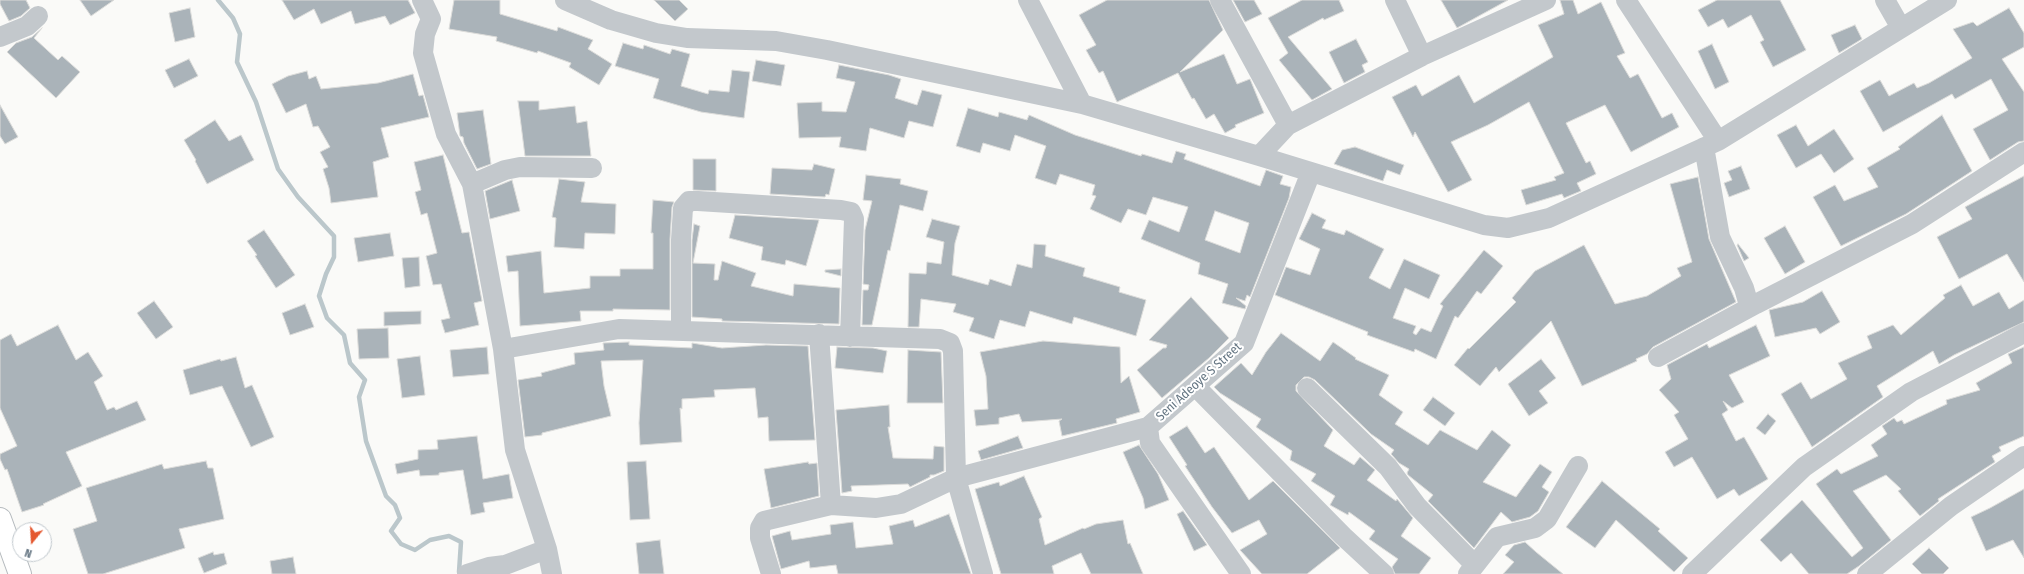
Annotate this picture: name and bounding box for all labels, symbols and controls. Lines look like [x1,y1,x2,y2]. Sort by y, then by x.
street label: Seni Adeoye S Street [1153,339,1245,425]
north arrow [12,522,52,562]
text: N [23,546,34,560]

